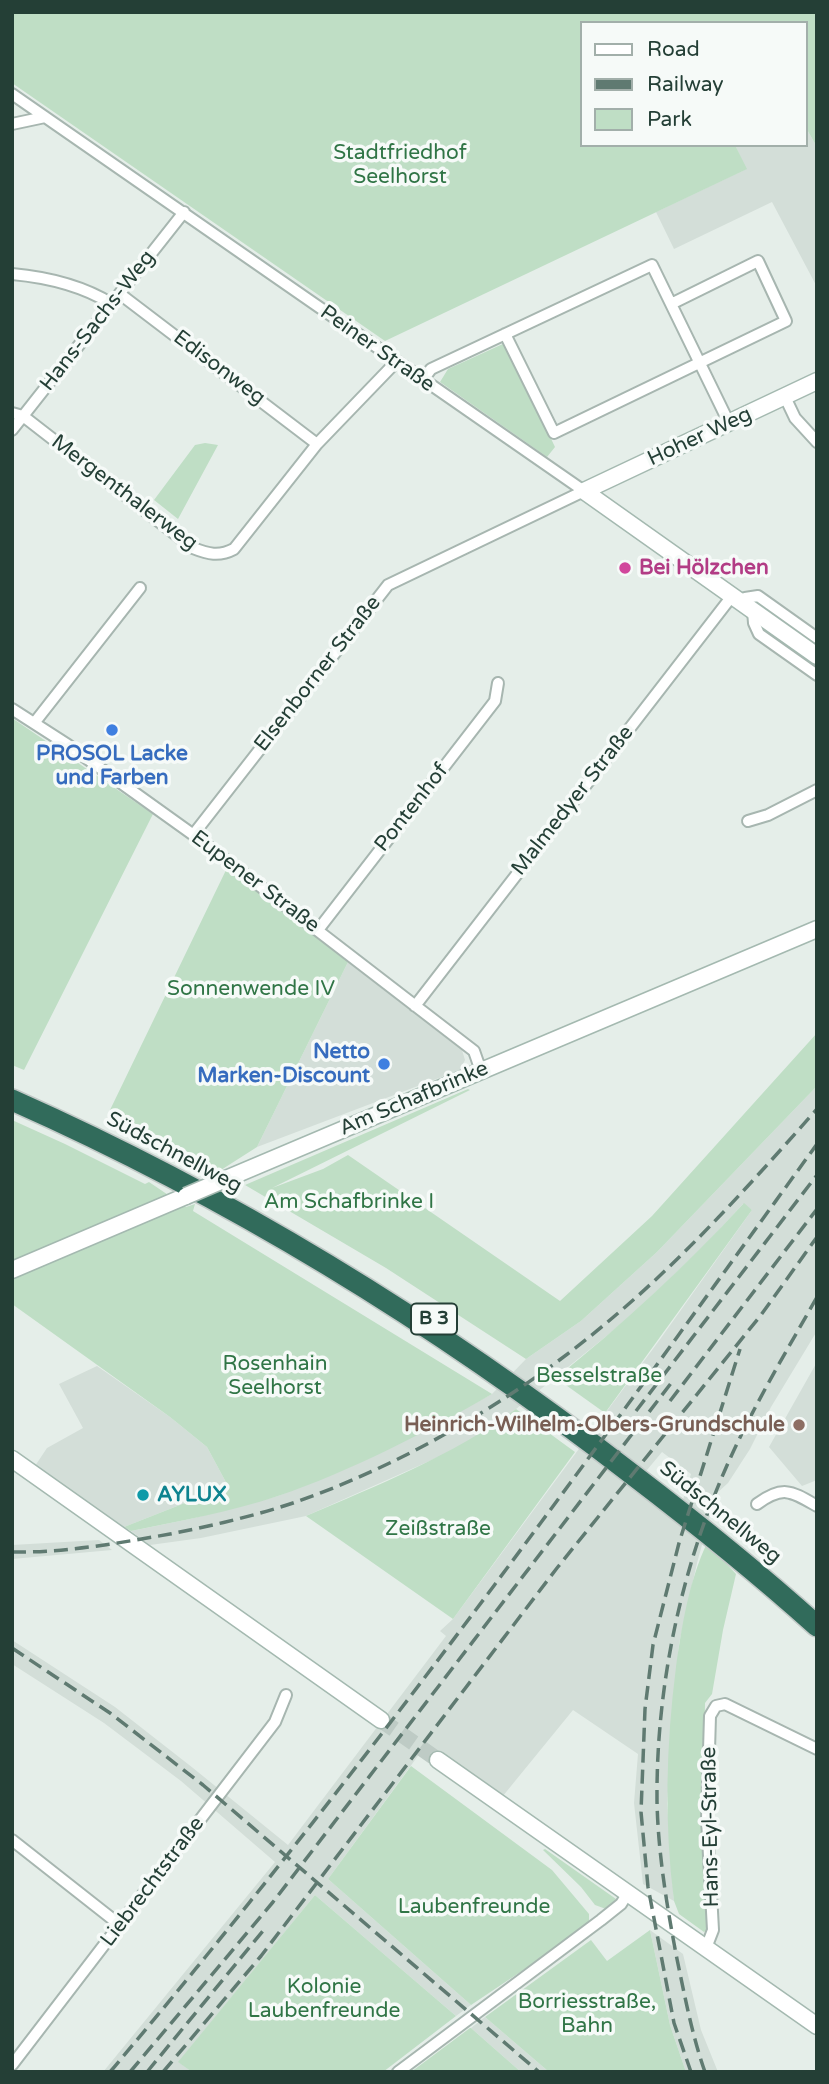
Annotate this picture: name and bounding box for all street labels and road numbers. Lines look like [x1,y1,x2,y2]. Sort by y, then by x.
street label: Hans-Sachs-Weg [35,246,161,396]
street label: Peiner Straße [315,300,439,398]
street label: Edisonweg [168,325,270,411]
street label: Hoher Weg [644,402,756,472]
street label: Mergenthalerweg [46,430,202,556]
street label: Elsenborner Straße [249,591,387,757]
street label: Malmedyer Straße [507,721,639,881]
street label: Pontenhof [370,759,454,857]
street label: Eupener Straße [186,826,324,938]
street label: Am Schafbrinke [336,1056,492,1142]
street label: Südschnellweg [102,1107,246,1199]
road number: B 3 [411,1303,457,1334]
street label: Südschnellweg [654,1456,786,1570]
street label: Hans-Eyl-Straße [697,1747,725,1907]
street label: Liebrechtstraße [96,1812,210,1952]

